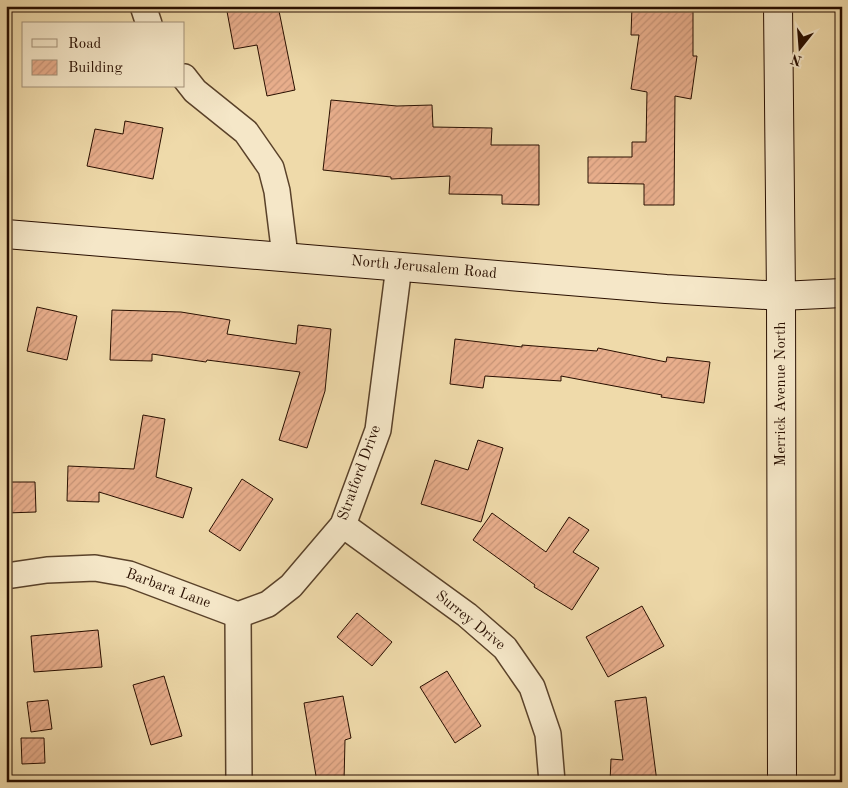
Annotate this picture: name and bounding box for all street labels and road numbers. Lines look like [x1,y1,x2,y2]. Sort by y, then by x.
street label: North Jerusalem Road [350,254,498,282]
street label: Merrick Avenue North [774,322,789,466]
street label: Stratford Drive [336,423,384,523]
street label: Barbara Lane [124,567,213,611]
street label: Surrey Drive [432,589,508,654]

